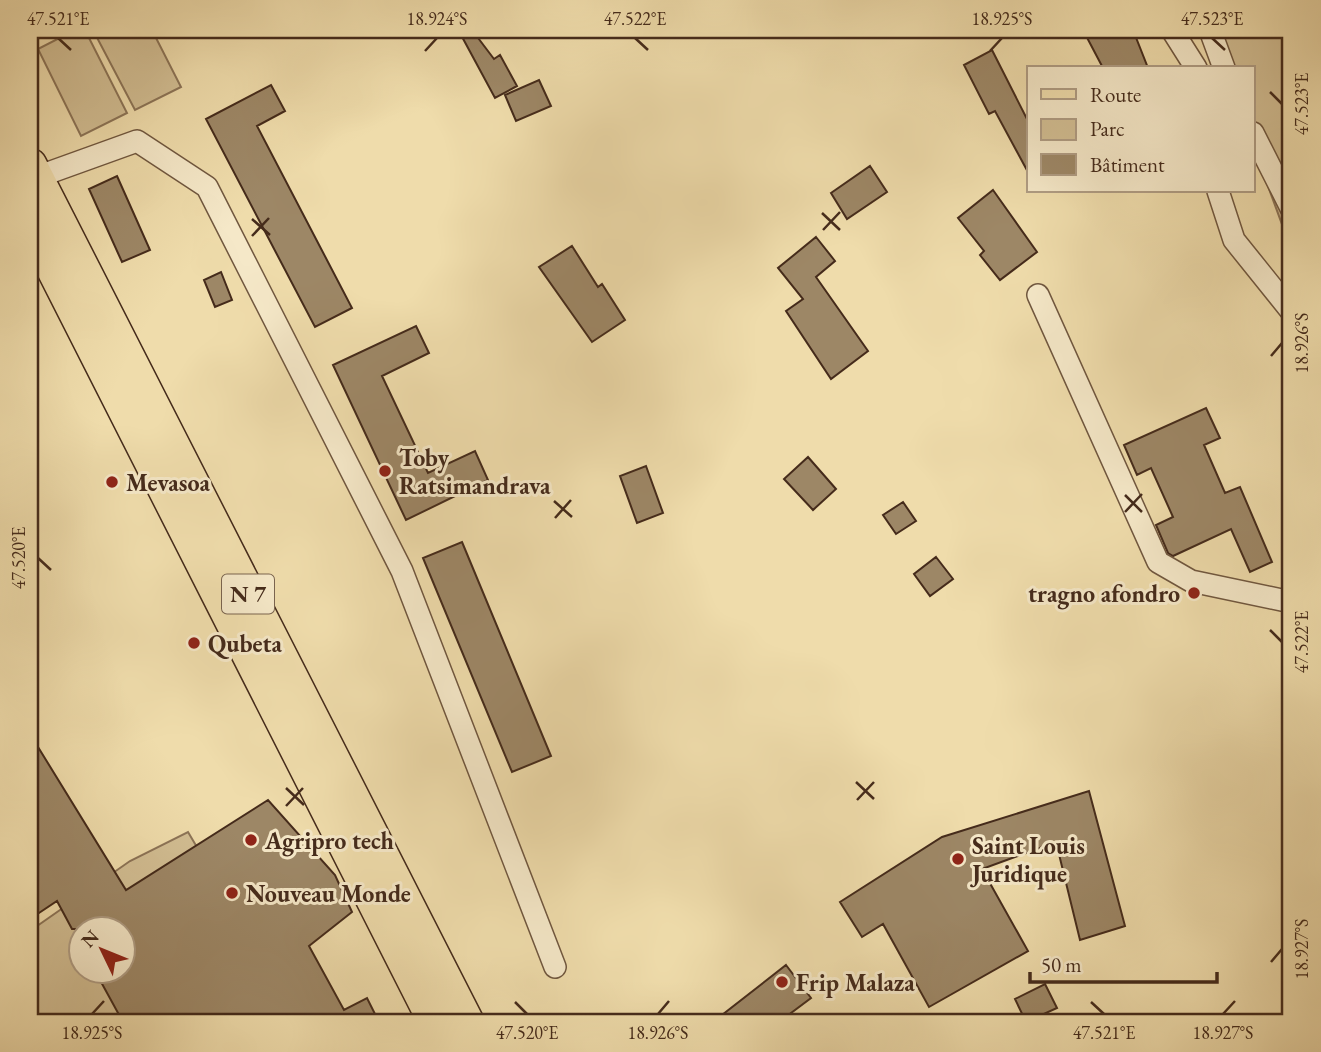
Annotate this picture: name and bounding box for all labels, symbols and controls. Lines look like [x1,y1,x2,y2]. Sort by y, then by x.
text: 47.521°E [27,7,89,30]
text: 18.924°S [407,7,467,30]
text: 47.522°E [604,7,666,30]
text: 18.925°S [972,7,1032,30]
text: 47.523°E [1181,7,1243,30]
legend [1027,66,1254,192]
text: 47.523°E [1290,73,1313,135]
text: Route [1090,81,1141,108]
text: Parc [1090,115,1124,142]
text: Bâtiment [1090,151,1165,178]
text: 18.926°S [1290,313,1313,373]
place label: Toby Ratsimandrava [399,442,551,501]
marker: Toby Ratsimandrava [377,463,393,479]
place label: Mevasoa [126,467,210,498]
marker: Mevasoa [104,474,120,490]
text: 47.520°E [7,527,30,589]
road number: N 7 [222,574,274,614]
place label: tragno afondro [1028,578,1180,610]
marker: tragno afondro [1186,585,1202,601]
text: 47.522°E [1290,611,1313,673]
place label: Qubeta [208,628,282,659]
marker: Qubeta [186,635,202,651]
place label: Agripro tech [264,825,395,857]
place label: Saint Louis Juridique [970,830,1085,890]
marker: Agripro tech [243,832,259,848]
marker: Saint Louis Juridique [950,851,966,867]
place label: Nouveau Monde [246,878,411,909]
marker: Nouveau Monde [224,885,240,901]
north arrow [66,916,136,986]
text: 18.927°S [1290,919,1313,979]
text: N [76,924,105,953]
scale bar [1030,940,1218,984]
text: 50 m [1041,951,1082,978]
place label: Frip Malaza [796,967,915,998]
marker: Frip Malaza [774,974,790,990]
text: 18.925°S [62,1021,122,1044]
text: 47.520°E [496,1021,558,1044]
text: 18.926°S [628,1021,688,1044]
text: 47.521°E [1073,1021,1135,1044]
text: 18.927°S [1193,1021,1253,1044]

